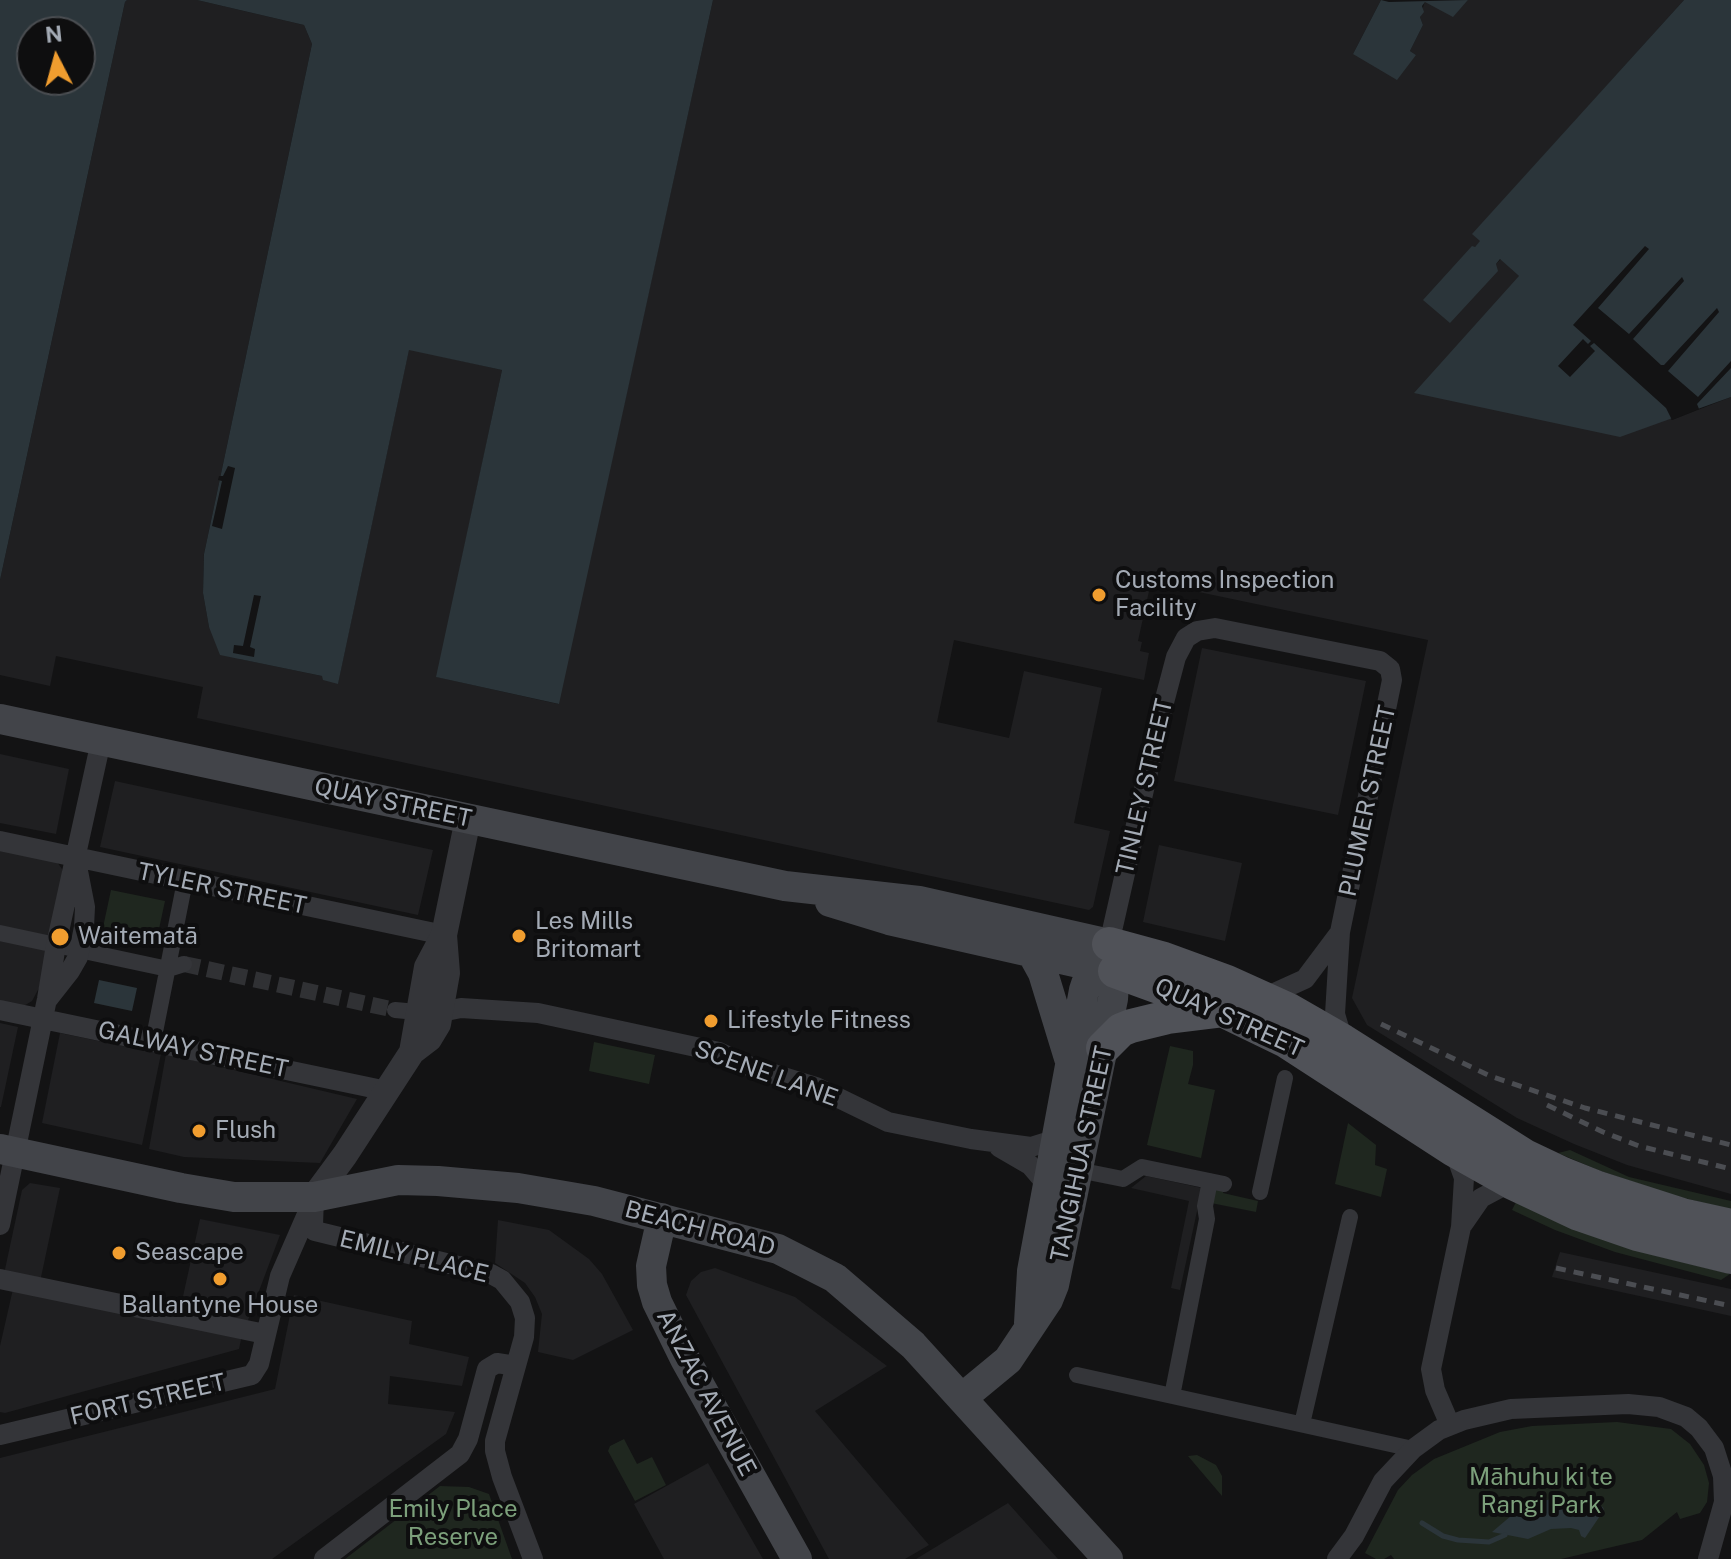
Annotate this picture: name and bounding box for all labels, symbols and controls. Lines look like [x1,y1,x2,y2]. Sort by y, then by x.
north arrow [16,16,96,96]
text: N [44,20,64,48]
place label: Customs Inspection Facility [1115,567,1334,623]
marker: Customs Inspection Facility [1090,586,1108,604]
street label: TINLEY STREET [1111,696,1179,878]
street label: PLUMER STREET [1334,703,1402,899]
street label: QUAY STREET [312,772,474,834]
street label: TYLER STREET [135,857,309,921]
place label: Les Mills Britomart [535,908,641,964]
place label: Waitematā [78,923,198,951]
marker: Waitematā [49,926,71,948]
marker: Les Mills Britomart [510,927,528,945]
street label: QUAY STREET [1150,972,1308,1064]
place label: Lifestyle Fitness [727,1007,911,1035]
marker: Lifestyle Fitness [702,1012,720,1030]
street label: GALWAY STREET [95,1016,291,1084]
street label: SCENE LANE [690,1035,842,1113]
street label: TANGIHUA STREET [1045,1044,1119,1264]
place label: Flush [215,1117,276,1145]
marker: Flush [190,1122,208,1140]
street label: BEACH ROAD [622,1195,778,1263]
street label: EMILY PLACE [337,1225,491,1289]
place label: Seascape [135,1239,244,1267]
marker: Seascape [110,1244,128,1262]
marker: Ballantyne House [211,1270,229,1288]
place label: Ballantyne House [122,1292,318,1320]
street label: ANZAC AVENUE [650,1305,762,1481]
street label: FORT STREET [67,1368,229,1432]
park label: Māhuhu ki te Rangi Park [1469,1464,1613,1520]
park label: Emily Place Reserve [388,1496,518,1552]

